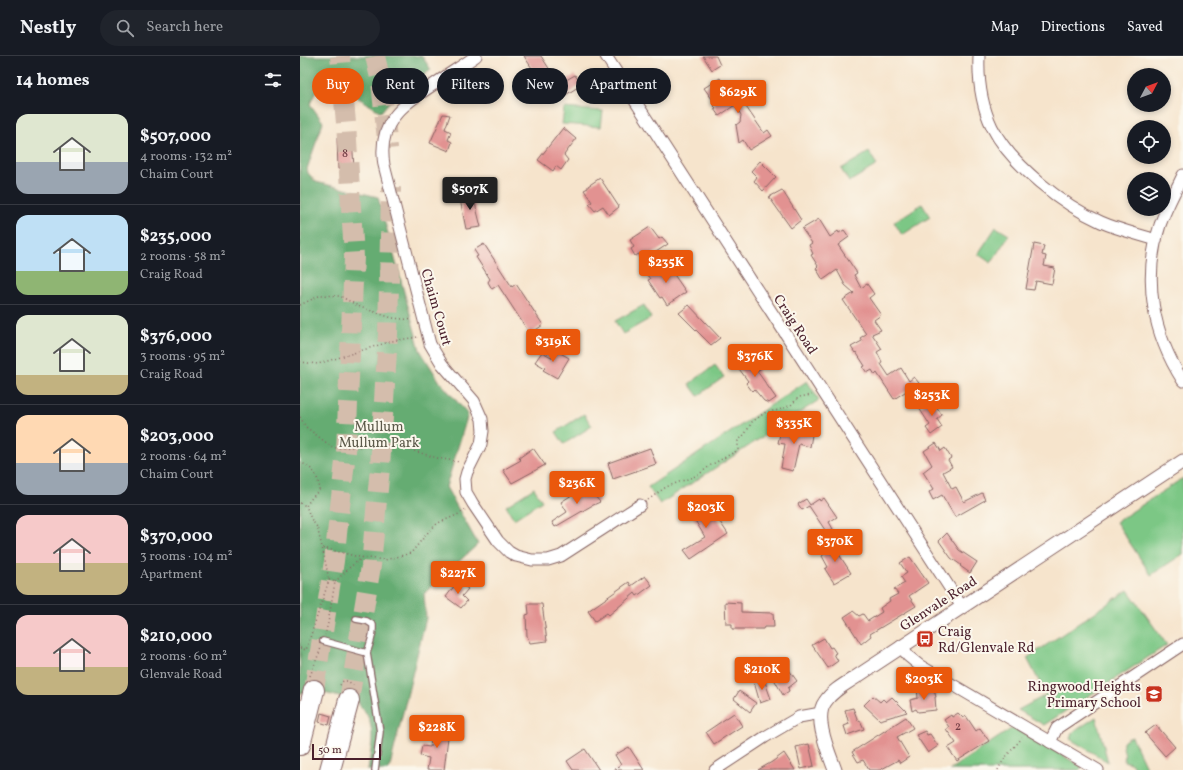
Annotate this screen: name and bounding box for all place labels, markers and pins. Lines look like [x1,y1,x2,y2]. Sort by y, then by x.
pin: $629K [710,80,766,114]
pin: $507K [442,177,498,211]
pin: $235K [638,250,694,284]
pin: $319K [525,329,581,363]
pin: $376K [727,344,783,378]
pin: $253K [904,383,960,417]
pin: $335K [766,411,822,445]
pin: $236K [549,471,605,505]
pin: $203K [678,495,734,529]
pin: $370K [807,529,863,563]
pin: $227K [430,561,486,595]
place label: Craig Rd/Glenvale Rd [938,623,1034,658]
bus stop icon: Craig Rd/Glenvale Rd [915,629,935,649]
pin: $210K [734,657,790,691]
pin: $203K [896,667,952,701]
place label: Ringwood Heights Primary School [1028,678,1141,713]
school or university icon: Ringwood Heights Primary School [1144,684,1164,704]
pin: $228K [409,715,465,749]

